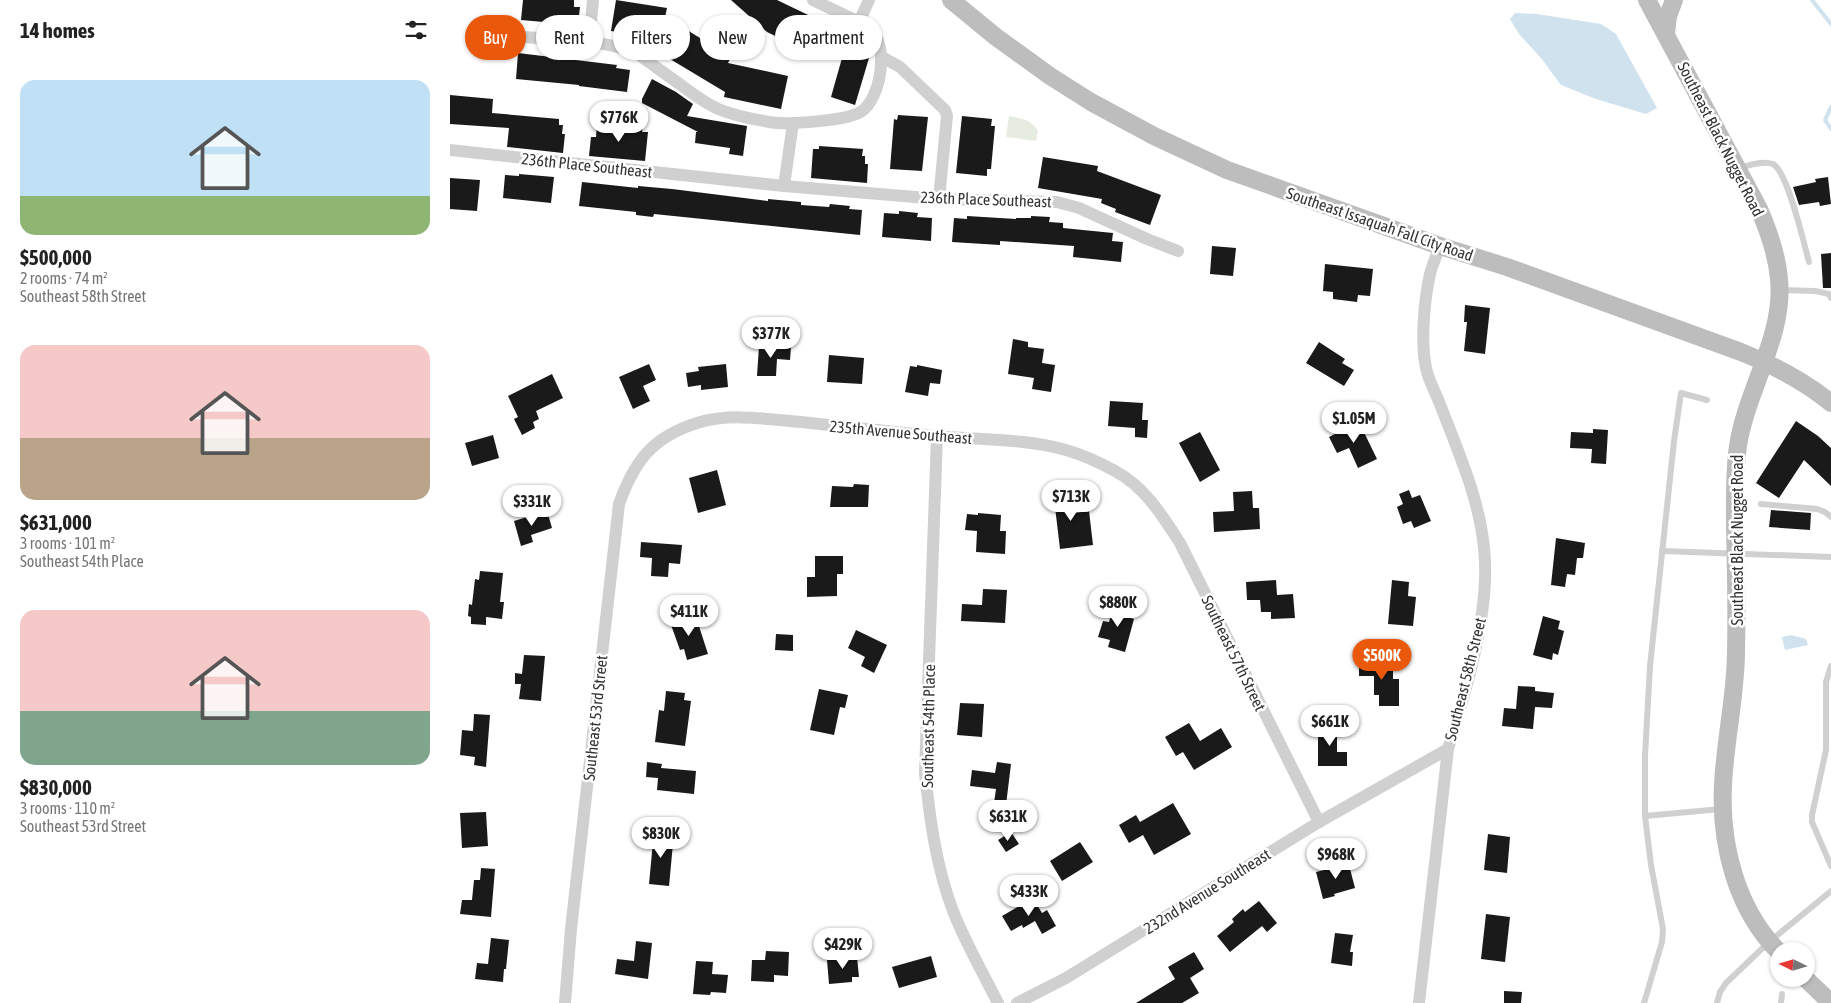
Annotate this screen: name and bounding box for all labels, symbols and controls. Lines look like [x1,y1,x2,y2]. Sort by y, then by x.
chip: Buy [465,15,526,60]
chip: Rent [536,15,603,60]
chip: Filters [613,15,690,60]
chip: New [700,15,765,60]
chip: Apartment [775,15,882,60]
icon: filters [402,16,430,44]
text: 14 homes [20,18,95,42]
street label: Southeast Black Nugget Road [1673,59,1768,220]
pin: $776K [584,100,654,143]
text: $776K [600,108,638,126]
icon: home [180,113,270,203]
street label: 236th Place Southeast [521,149,654,181]
street label: Southeast Issaquah Fall City Road [1284,184,1476,265]
street label: 236th Place Southeast [920,188,1052,210]
text: $500,000 [20,245,92,269]
text: 2 rooms · 74 m² [20,269,108,287]
text: Southeast 58th Street [20,287,146,305]
pin: $377K [736,316,806,359]
text: $377K [752,324,790,342]
icon: home [180,378,270,468]
pin: $1.05M [1313,402,1395,444]
text: $1.05M [1333,409,1375,427]
street label: 235th Avenue Southeast [829,417,973,447]
street label: Southeast Black Nugget Road [1728,455,1747,625]
pin: $713K [1036,480,1106,522]
pin: $331K [497,484,567,527]
text: $713K [1052,487,1090,505]
text: $331K [513,492,551,510]
text: $631,000 [20,510,92,534]
text: 3 rooms · 101 m² [20,534,115,552]
text: Southeast 54th Place [20,552,144,570]
pin: $880K [1083,586,1153,628]
street label: Southeast 57th Street [1198,592,1270,714]
text: $880K [1099,593,1137,611]
pin: $411K [654,594,724,637]
text: $411K [670,602,708,620]
street label: Southeast 58th Street [1441,615,1489,742]
pin: $500K [1347,638,1417,681]
icon: home [180,643,270,733]
text: $500K [1363,646,1401,664]
street label: Southeast 53rd Street [579,654,611,782]
street label: Southeast 54th Place [918,664,938,788]
pin: $661K [1295,704,1365,747]
text: $661K [1311,712,1349,730]
text: $830,000 [20,775,92,799]
text: 3 rooms · 110 m² [20,799,115,817]
pin: $631K [973,800,1043,842]
text: $631K [989,807,1027,825]
pin: $830K [626,816,696,859]
text: Southeast 53rd Street [20,817,146,835]
text: $830K [642,824,680,842]
pin: $968K [1301,838,1371,880]
street label: 232nd Avenue Southeast [1140,845,1274,937]
text: $968K [1317,845,1355,863]
pin: $433K [994,874,1064,917]
text: $433K [1010,882,1048,900]
pin: $429K [808,928,878,970]
text: $429K [824,935,862,953]
north arrow [1770,942,1815,988]
map controls [1770,942,1815,987]

